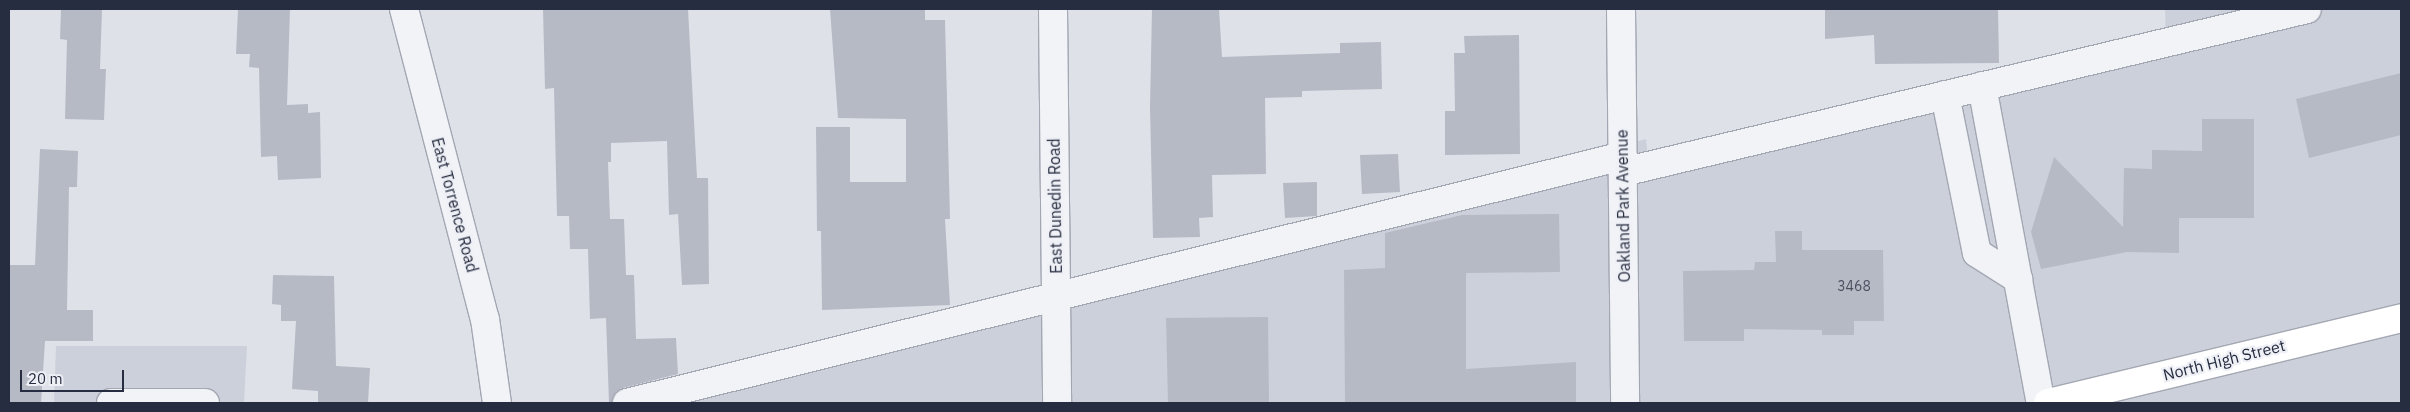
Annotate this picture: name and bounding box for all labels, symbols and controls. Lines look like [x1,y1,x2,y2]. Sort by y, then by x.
street label: Oakland Park Avenue [1612,129,1634,283]
street label: East Torrence Road [428,135,482,275]
street label: East Dunedin Road [1044,138,1066,274]
house number: 3468 [1837,278,1871,294]
street label: North High Street [2161,336,2287,384]
scale bar [22,360,126,392]
text: 20 m [28,369,63,388]

